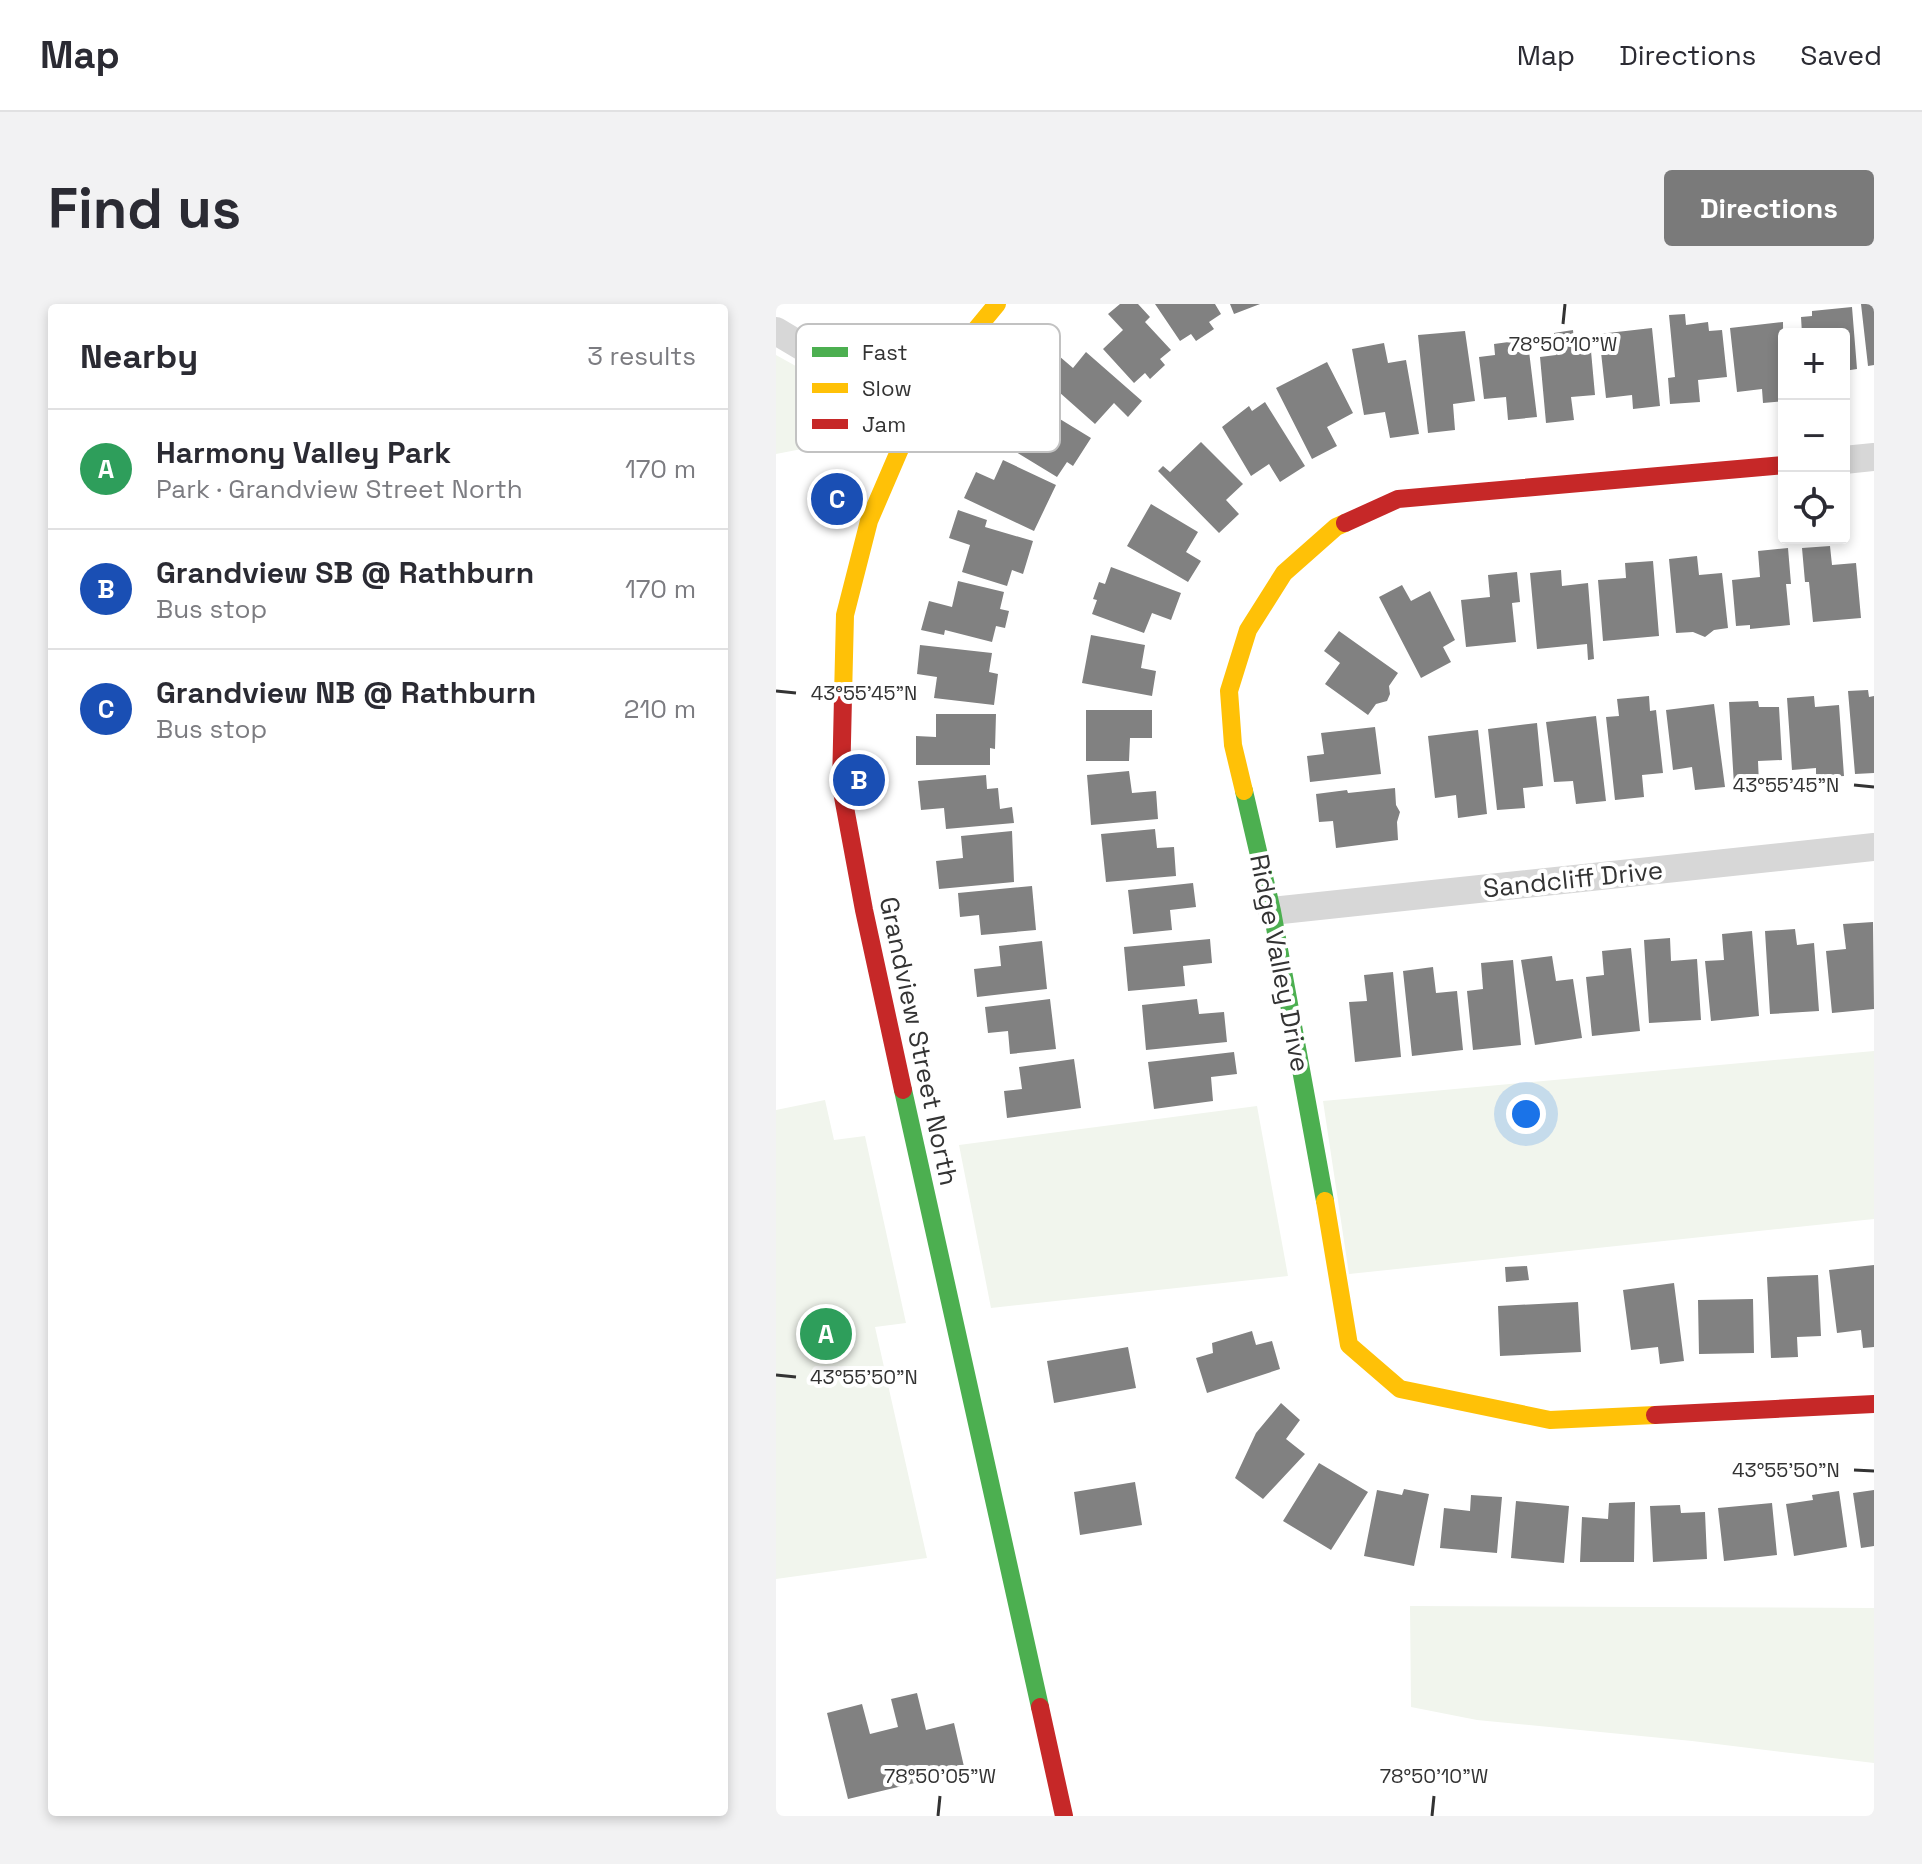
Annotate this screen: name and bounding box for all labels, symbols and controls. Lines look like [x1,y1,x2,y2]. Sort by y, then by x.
text: Map [40,31,120,79]
text: Map [1517,37,1575,73]
text: Directions [1619,37,1756,73]
text: Saved [1800,37,1882,73]
button: Directions [1664,170,1874,246]
text: Find us [48,173,241,244]
legend [796,324,1060,452]
map controls [1778,328,1850,544]
button: + [1778,328,1850,400]
text: 78°50'10"W [1509,331,1617,357]
text: Nearby [80,335,198,378]
text: Fast [862,338,908,366]
text: 3 results [587,339,696,373]
text: Slow [862,374,912,402]
button: − [1778,400,1850,472]
text: Jam [862,410,906,438]
text: Harmony Valley Park [156,433,451,472]
text: A [98,452,114,486]
text: 170 m [625,452,696,486]
pin: C [811,469,863,529]
text: Park · Grandview Street North [156,472,523,506]
button: locate [1778,472,1850,544]
text: Grandview SB @ Rathburn [156,553,534,592]
text: B [97,572,115,606]
text: 170 m [625,572,696,606]
text: Bus stop [156,592,267,626]
text: Grandview NB @ Rathburn [156,673,536,712]
text: 43°55'45"N [811,680,917,706]
text: C [98,692,114,726]
text: 210 m [624,692,696,726]
text: Bus stop [156,712,267,746]
pin: B [833,750,885,810]
text: 43°55'45"N [1733,772,1839,798]
street label: Ridge Valley Drive [1242,851,1318,1075]
street label: Sandcliff Drive [1481,853,1665,905]
street label: Grandview Street North [872,894,966,1188]
your location [1506,1094,1546,1134]
pin: A [800,1304,852,1364]
text: 43°55'50"N [810,1364,918,1390]
text: 43°55'50"N [1732,1457,1840,1483]
text: 78°50'05"W [884,1763,996,1789]
text: 78°50'10"W [1380,1763,1488,1789]

